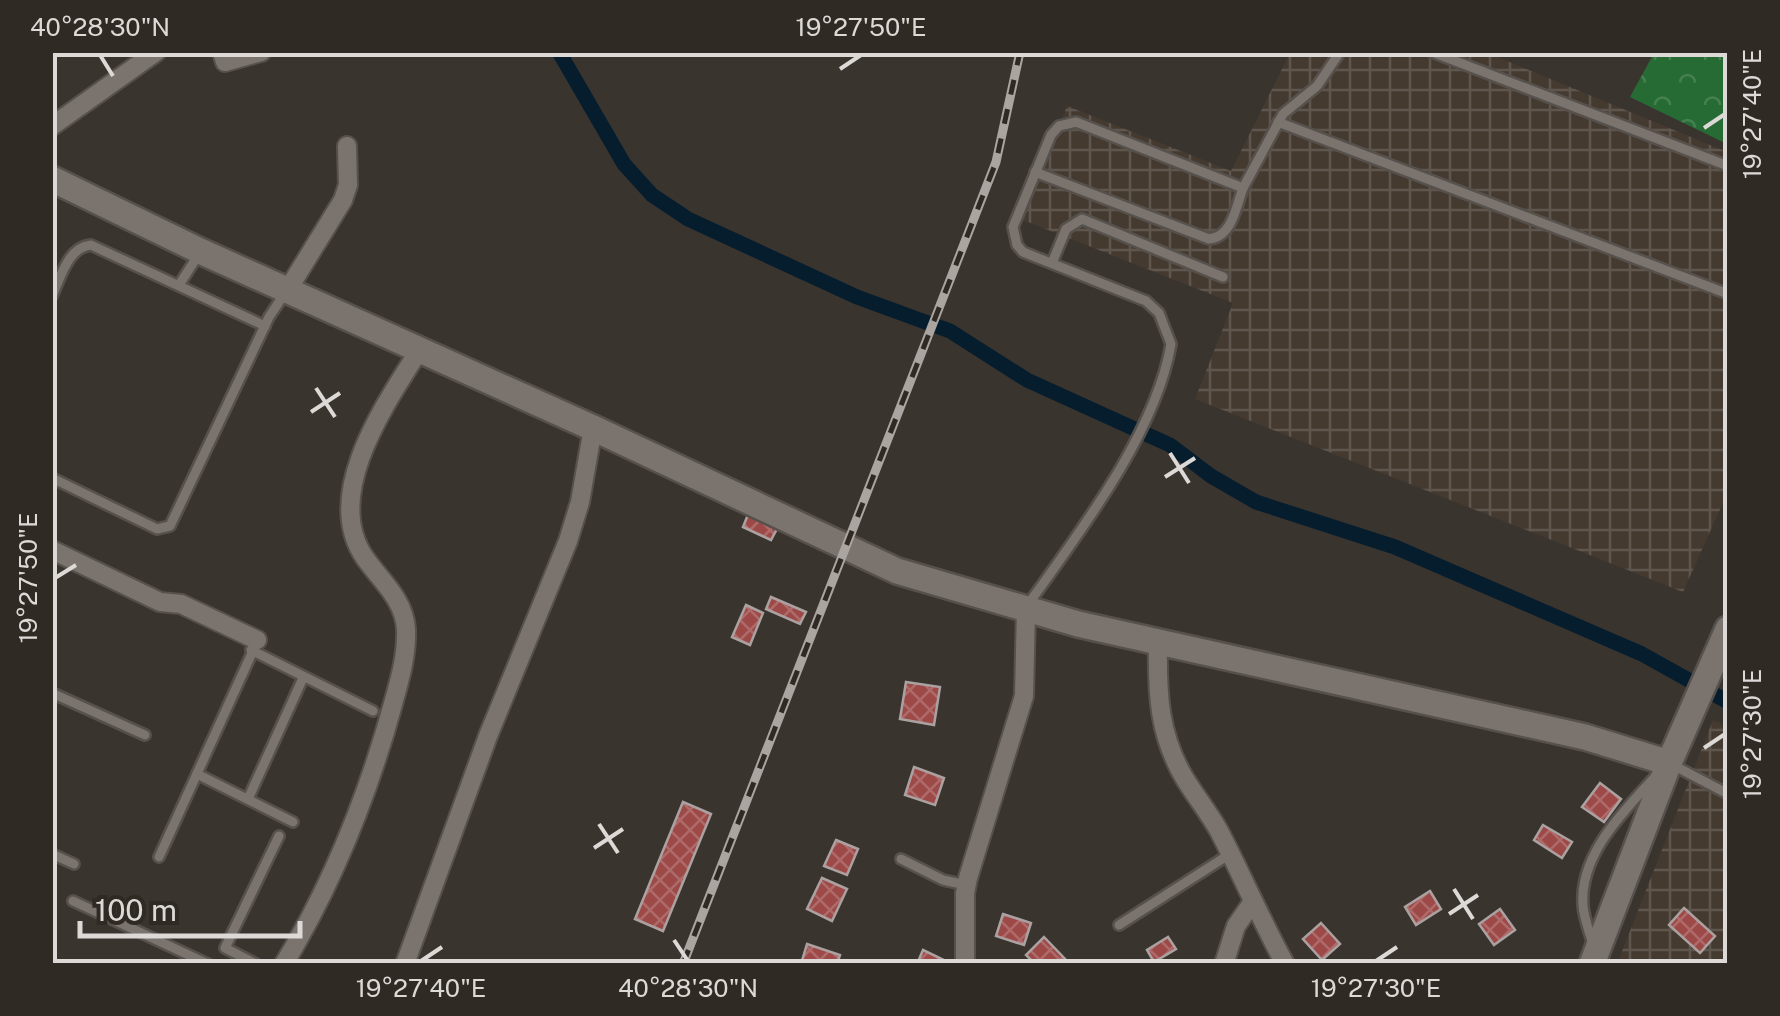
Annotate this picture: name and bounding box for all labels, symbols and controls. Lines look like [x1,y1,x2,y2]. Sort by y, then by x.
text: 40°28'30"N [30,12,170,42]
text: 19°27'50"E [796,12,926,42]
text: 19°27'40"E [1737,49,1767,179]
text: 19°27'50"E [13,513,43,643]
text: 19°27'30"E [1737,669,1767,799]
scale bar [80,876,300,938]
text: 100 m [95,892,177,928]
text: 19°27'40"E [356,973,486,1003]
text: 40°28'30"N [618,973,758,1003]
text: 19°27'30"E [1311,973,1441,1003]

